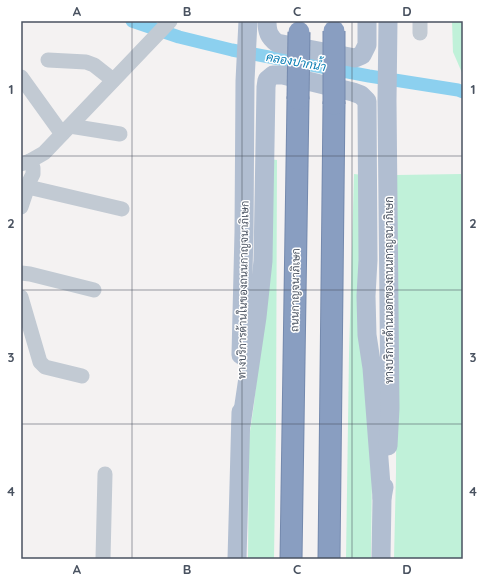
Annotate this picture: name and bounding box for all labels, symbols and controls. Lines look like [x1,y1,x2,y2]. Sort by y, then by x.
text: A [73,3,82,19]
text: B [183,3,191,19]
text: C [293,3,301,19]
text: D [402,3,412,19]
water label: คลองปากน้ำ [265,46,328,74]
text: 1 [8,81,14,97]
text: 1 [470,81,476,97]
street label: ทางบริการด้านนอกของถนนกาญจนาภิเษก [382,196,396,384]
street label: ทางบริการด้านในของถนนกาญจนาภิเษก [233,201,252,379]
text: 2 [7,215,15,231]
text: 2 [469,215,477,231]
street label: ถนนกาญจนาภิเษก [287,248,303,332]
text: 3 [8,349,15,365]
text: 3 [470,349,477,365]
text: 4 [7,483,15,499]
text: 4 [469,483,477,499]
text: A [73,561,82,577]
text: B [183,561,191,577]
text: C [293,561,301,577]
text: D [402,561,412,577]

